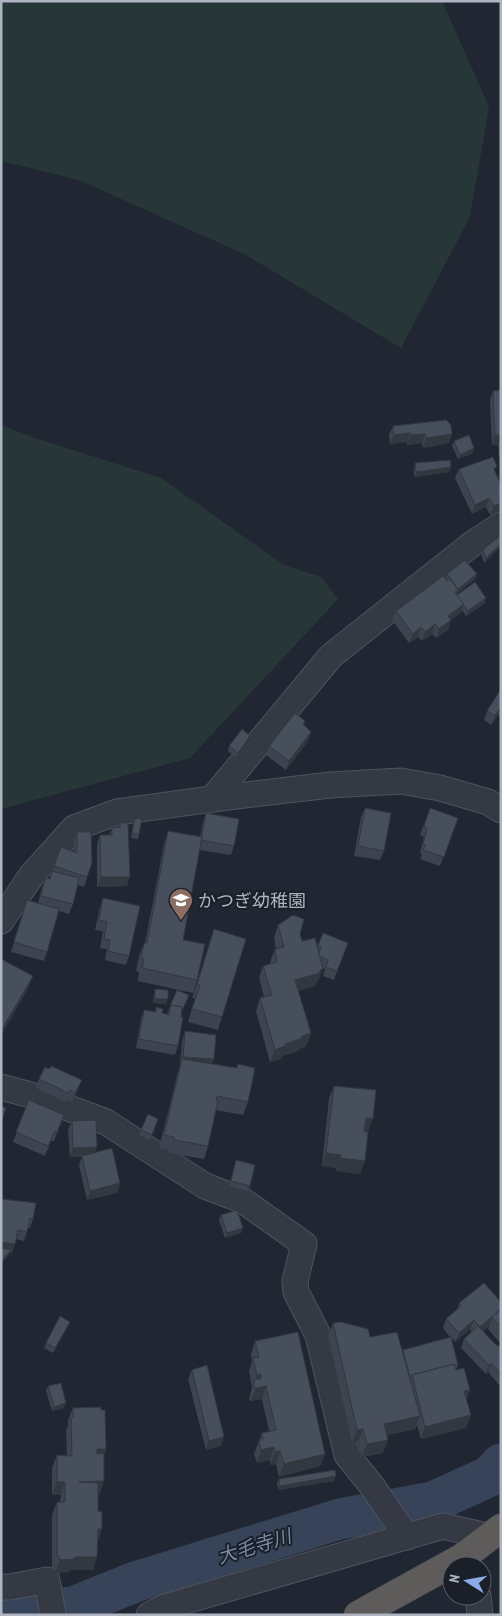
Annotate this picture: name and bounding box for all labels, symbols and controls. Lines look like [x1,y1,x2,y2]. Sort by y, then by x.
school or university icon: かつぎ幼稚園 [168,887,194,921]
place label: かつぎ幼稚園 [198,889,306,912]
water label: 大毛寺川 [214,1523,296,1569]
north arrow [442,1556,492,1606]
text: N [445,1573,464,1584]

